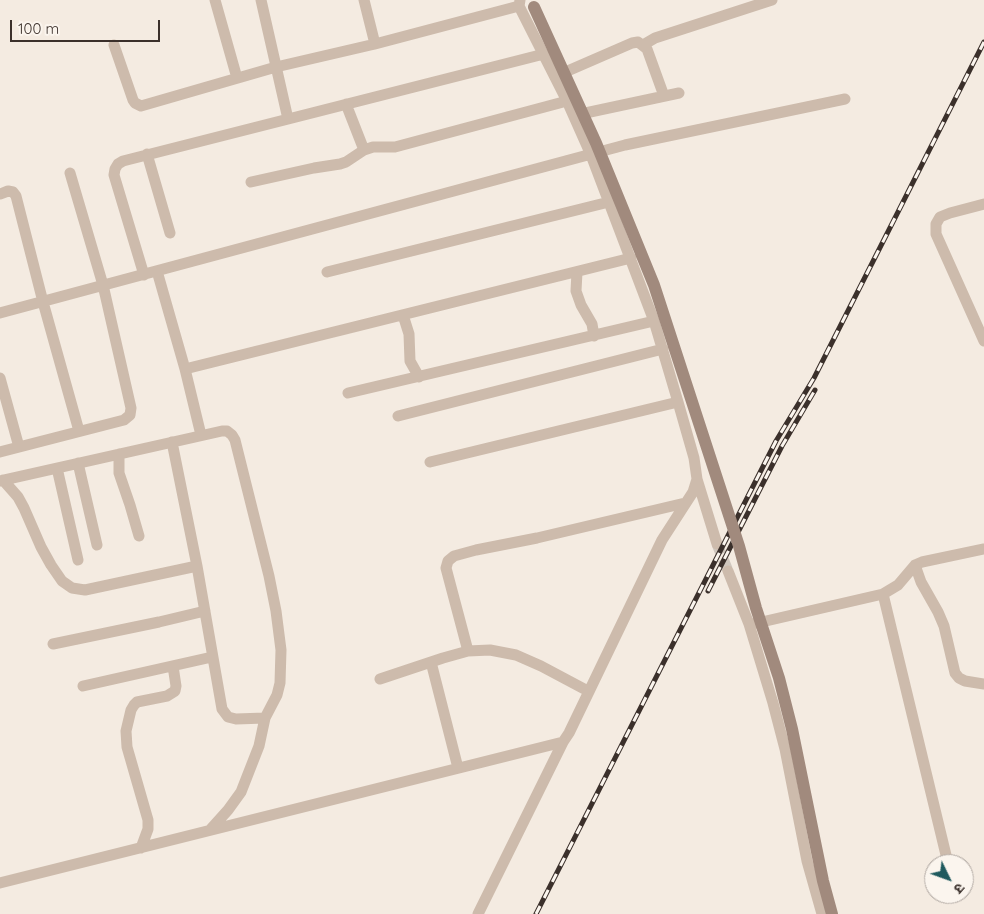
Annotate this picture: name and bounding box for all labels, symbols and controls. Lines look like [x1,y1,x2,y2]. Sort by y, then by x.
scale bar [12,10,162,42]
text: 100 m [18,19,59,38]
north arrow [924,854,974,904]
text: उ [950,879,969,897]

